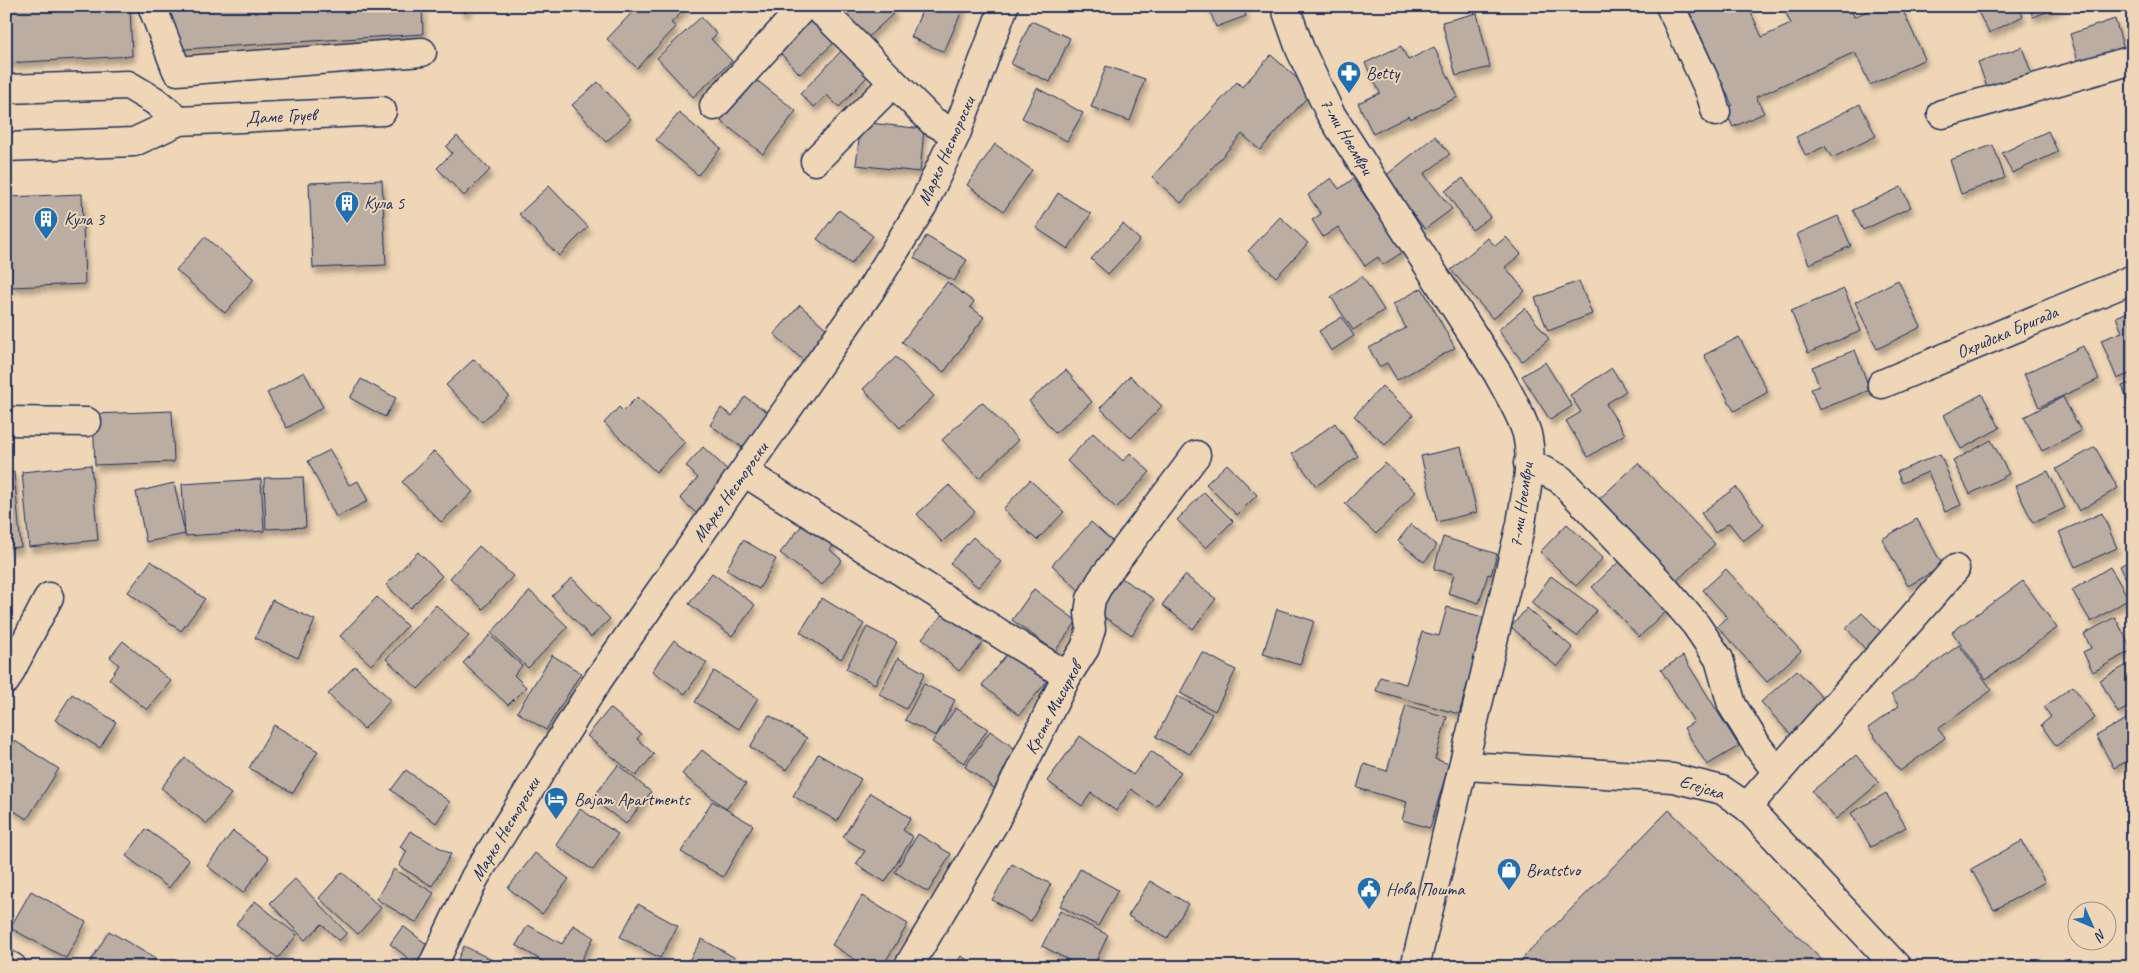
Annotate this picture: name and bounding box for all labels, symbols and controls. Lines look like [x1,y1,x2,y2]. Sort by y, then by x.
pharmacy icon: Betty [1336,60,1362,94]
place label: Betty [1366,62,1401,84]
street label: Марко Нестороски [912,92,980,209]
street label: 7-ми Ноември [1316,94,1379,179]
street label: Даме Груев [245,103,320,129]
building icon: Кула 5 [334,190,360,224]
place label: Кула 5 [364,192,405,214]
building icon: Кула 3 [33,206,59,240]
place label: Кула 3 [64,208,106,230]
street label: Охридска Бригада [1953,300,2063,363]
street label: Марко Нестороски [688,437,773,546]
street label: 7-ми Ноември [1504,460,1538,549]
street label: Крсте Мисирков [1020,654,1089,758]
street label: Егејска [1677,770,1728,804]
street label: Марко Нестороски [466,772,545,885]
hotel icon: Bajam Apartments [543,786,569,820]
place label: Bajam Apartments [574,788,691,810]
shop icon: Bratstvo [1496,857,1522,891]
place label: Bratstvo [1526,859,1582,881]
public building icon: Нова Пошта [1356,876,1382,910]
place label: Нова Пошта [1386,878,1465,900]
north arrow [2066,900,2116,950]
text: N [2090,926,2110,946]

